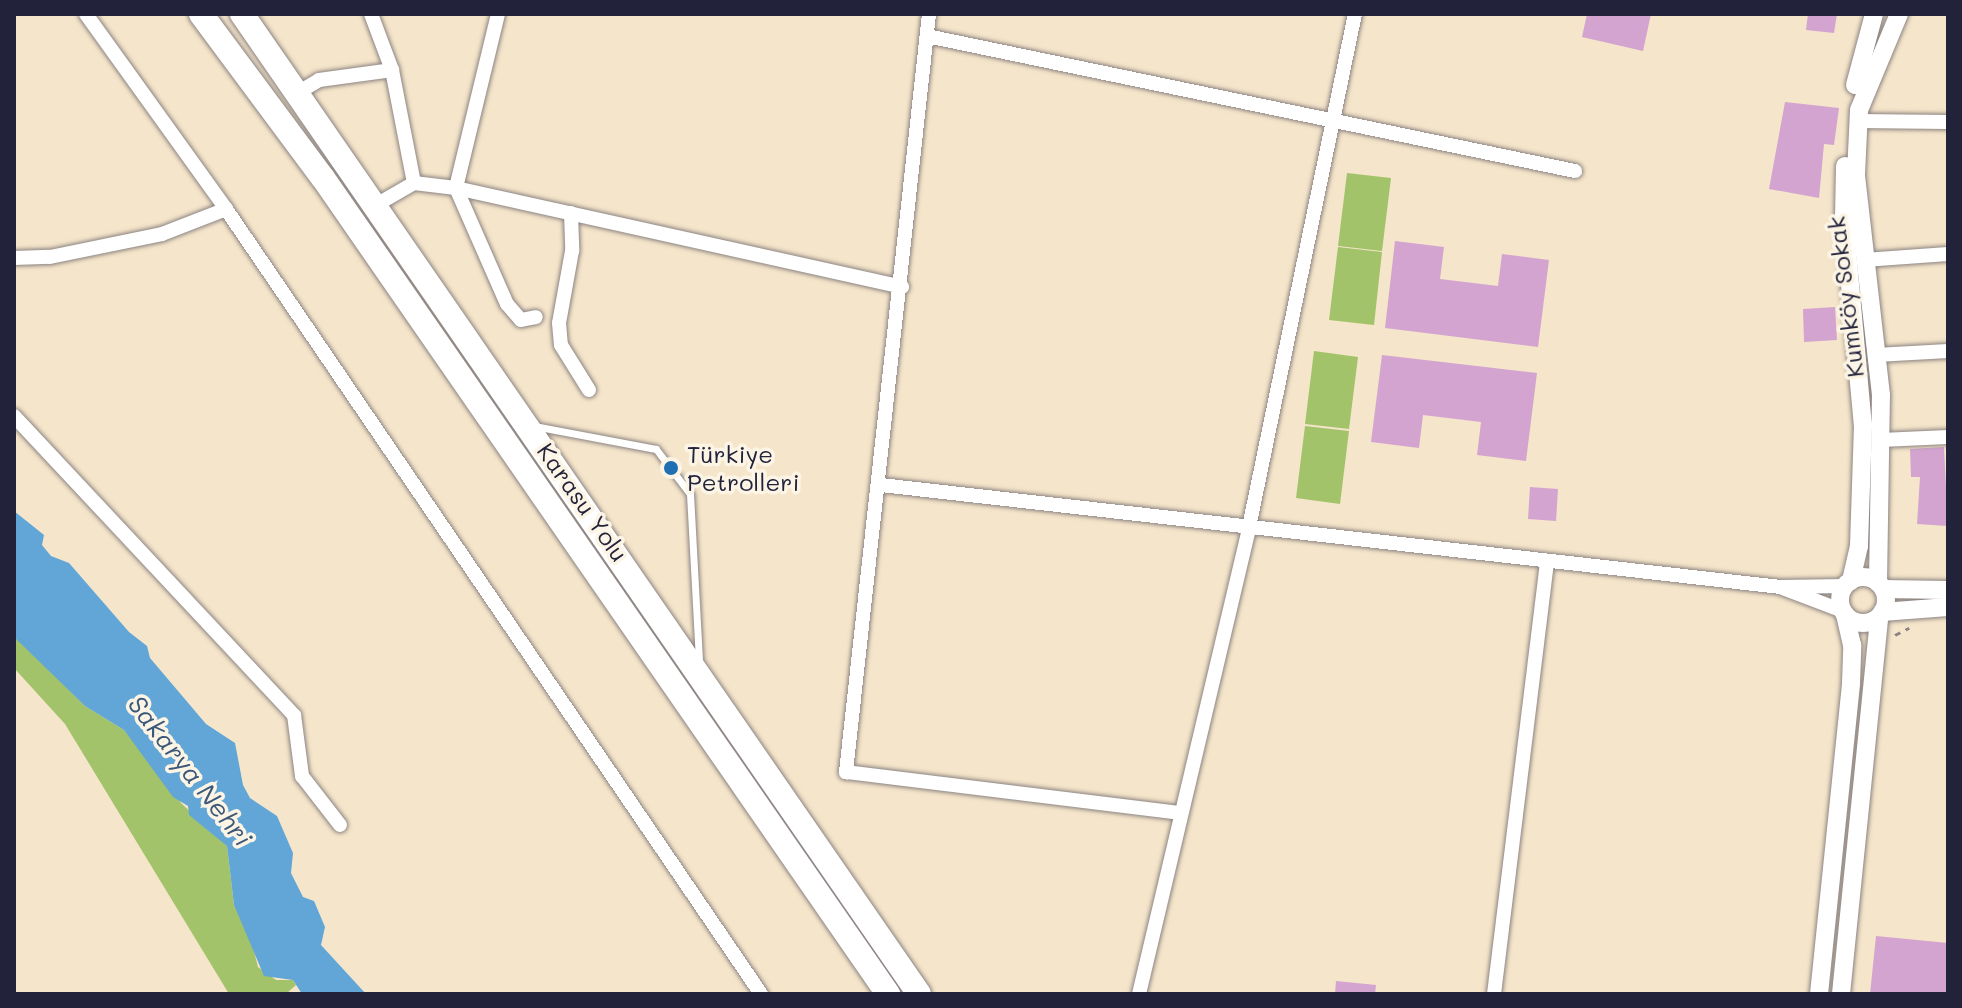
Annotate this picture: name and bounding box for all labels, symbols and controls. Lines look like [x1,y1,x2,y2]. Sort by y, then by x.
street label: Kumköy Sokak [1821,215,1869,379]
street label: Karasu Yolu [532,437,634,567]
place label: Türkiye Petrolleri [687,440,800,496]
marker: Türkiye Petrolleri [662,459,680,477]
water label: Sakarya Nehri [121,689,259,853]

